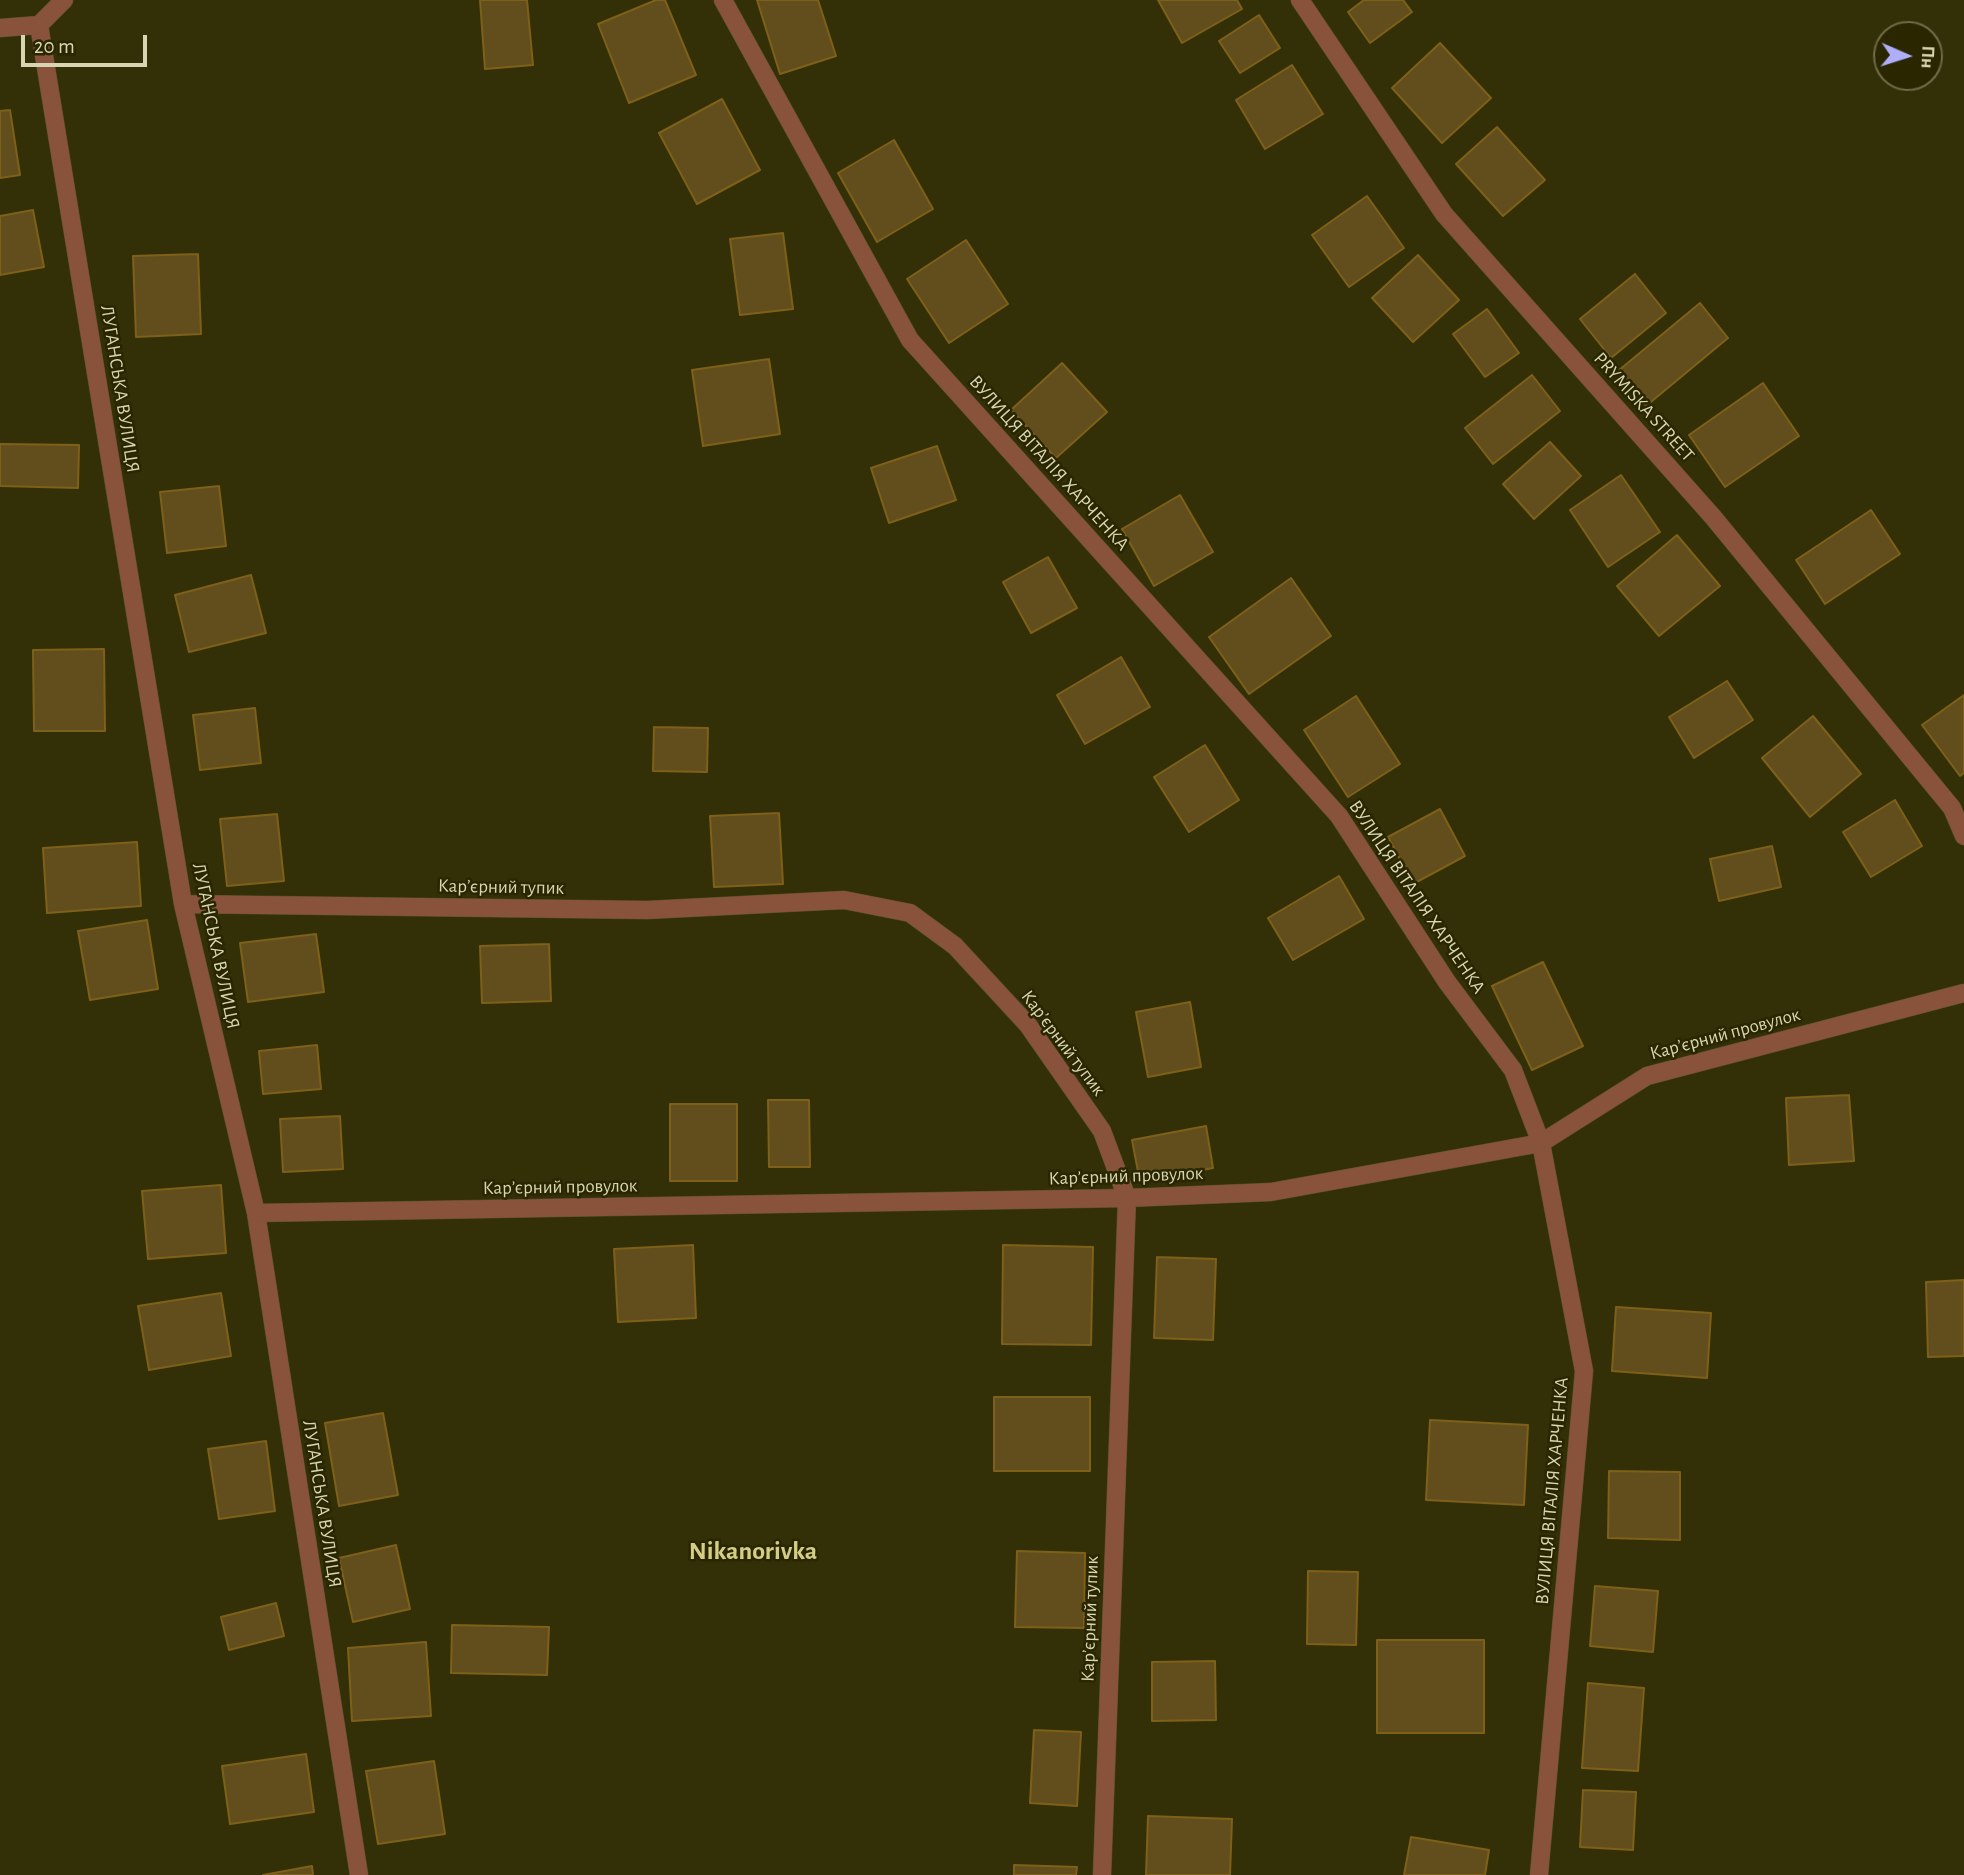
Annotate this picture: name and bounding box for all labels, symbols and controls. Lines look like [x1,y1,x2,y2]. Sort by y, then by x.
scale bar [24,21,150,65]
north arrow [1873,21,1943,91]
text: 20 m [34,36,75,57]
text: Пн [1917,45,1938,69]
street label: ЛУГАНСЬКА ВУЛИЦЯ [95,304,145,474]
street label: PRYMISKA STREET [1589,348,1699,466]
street label: ВУЛИЦЯ ВІТАЛІЯ ХАРЧЕНКА [964,371,1134,555]
street label: ВУЛИЦЯ ВІТАЛІЯ ХАРЧЕНКА [1344,796,1490,998]
street label: ЛУГАНСЬКА ВУЛИЦЯ [187,861,245,1031]
street label: Карʼєрний тупик [438,874,564,900]
street label: Карʼєрний тупик [1016,986,1110,1100]
street label: Карʼєрний провулок [1647,1003,1803,1065]
street label: Карʼєрний провулок [1048,1162,1204,1190]
street label: Карʼєрний провулок [482,1174,638,1200]
street label: ВУЛИЦЯ ВІТАЛІЯ ХАРЧЕНКА [1531,1376,1573,1606]
street label: ЛУГАНСЬКА ВУЛИЦЯ [297,1419,347,1589]
district label: Nikanorivka [689,1535,817,1567]
street label: Карʼєрний тупик [1076,1555,1104,1683]

